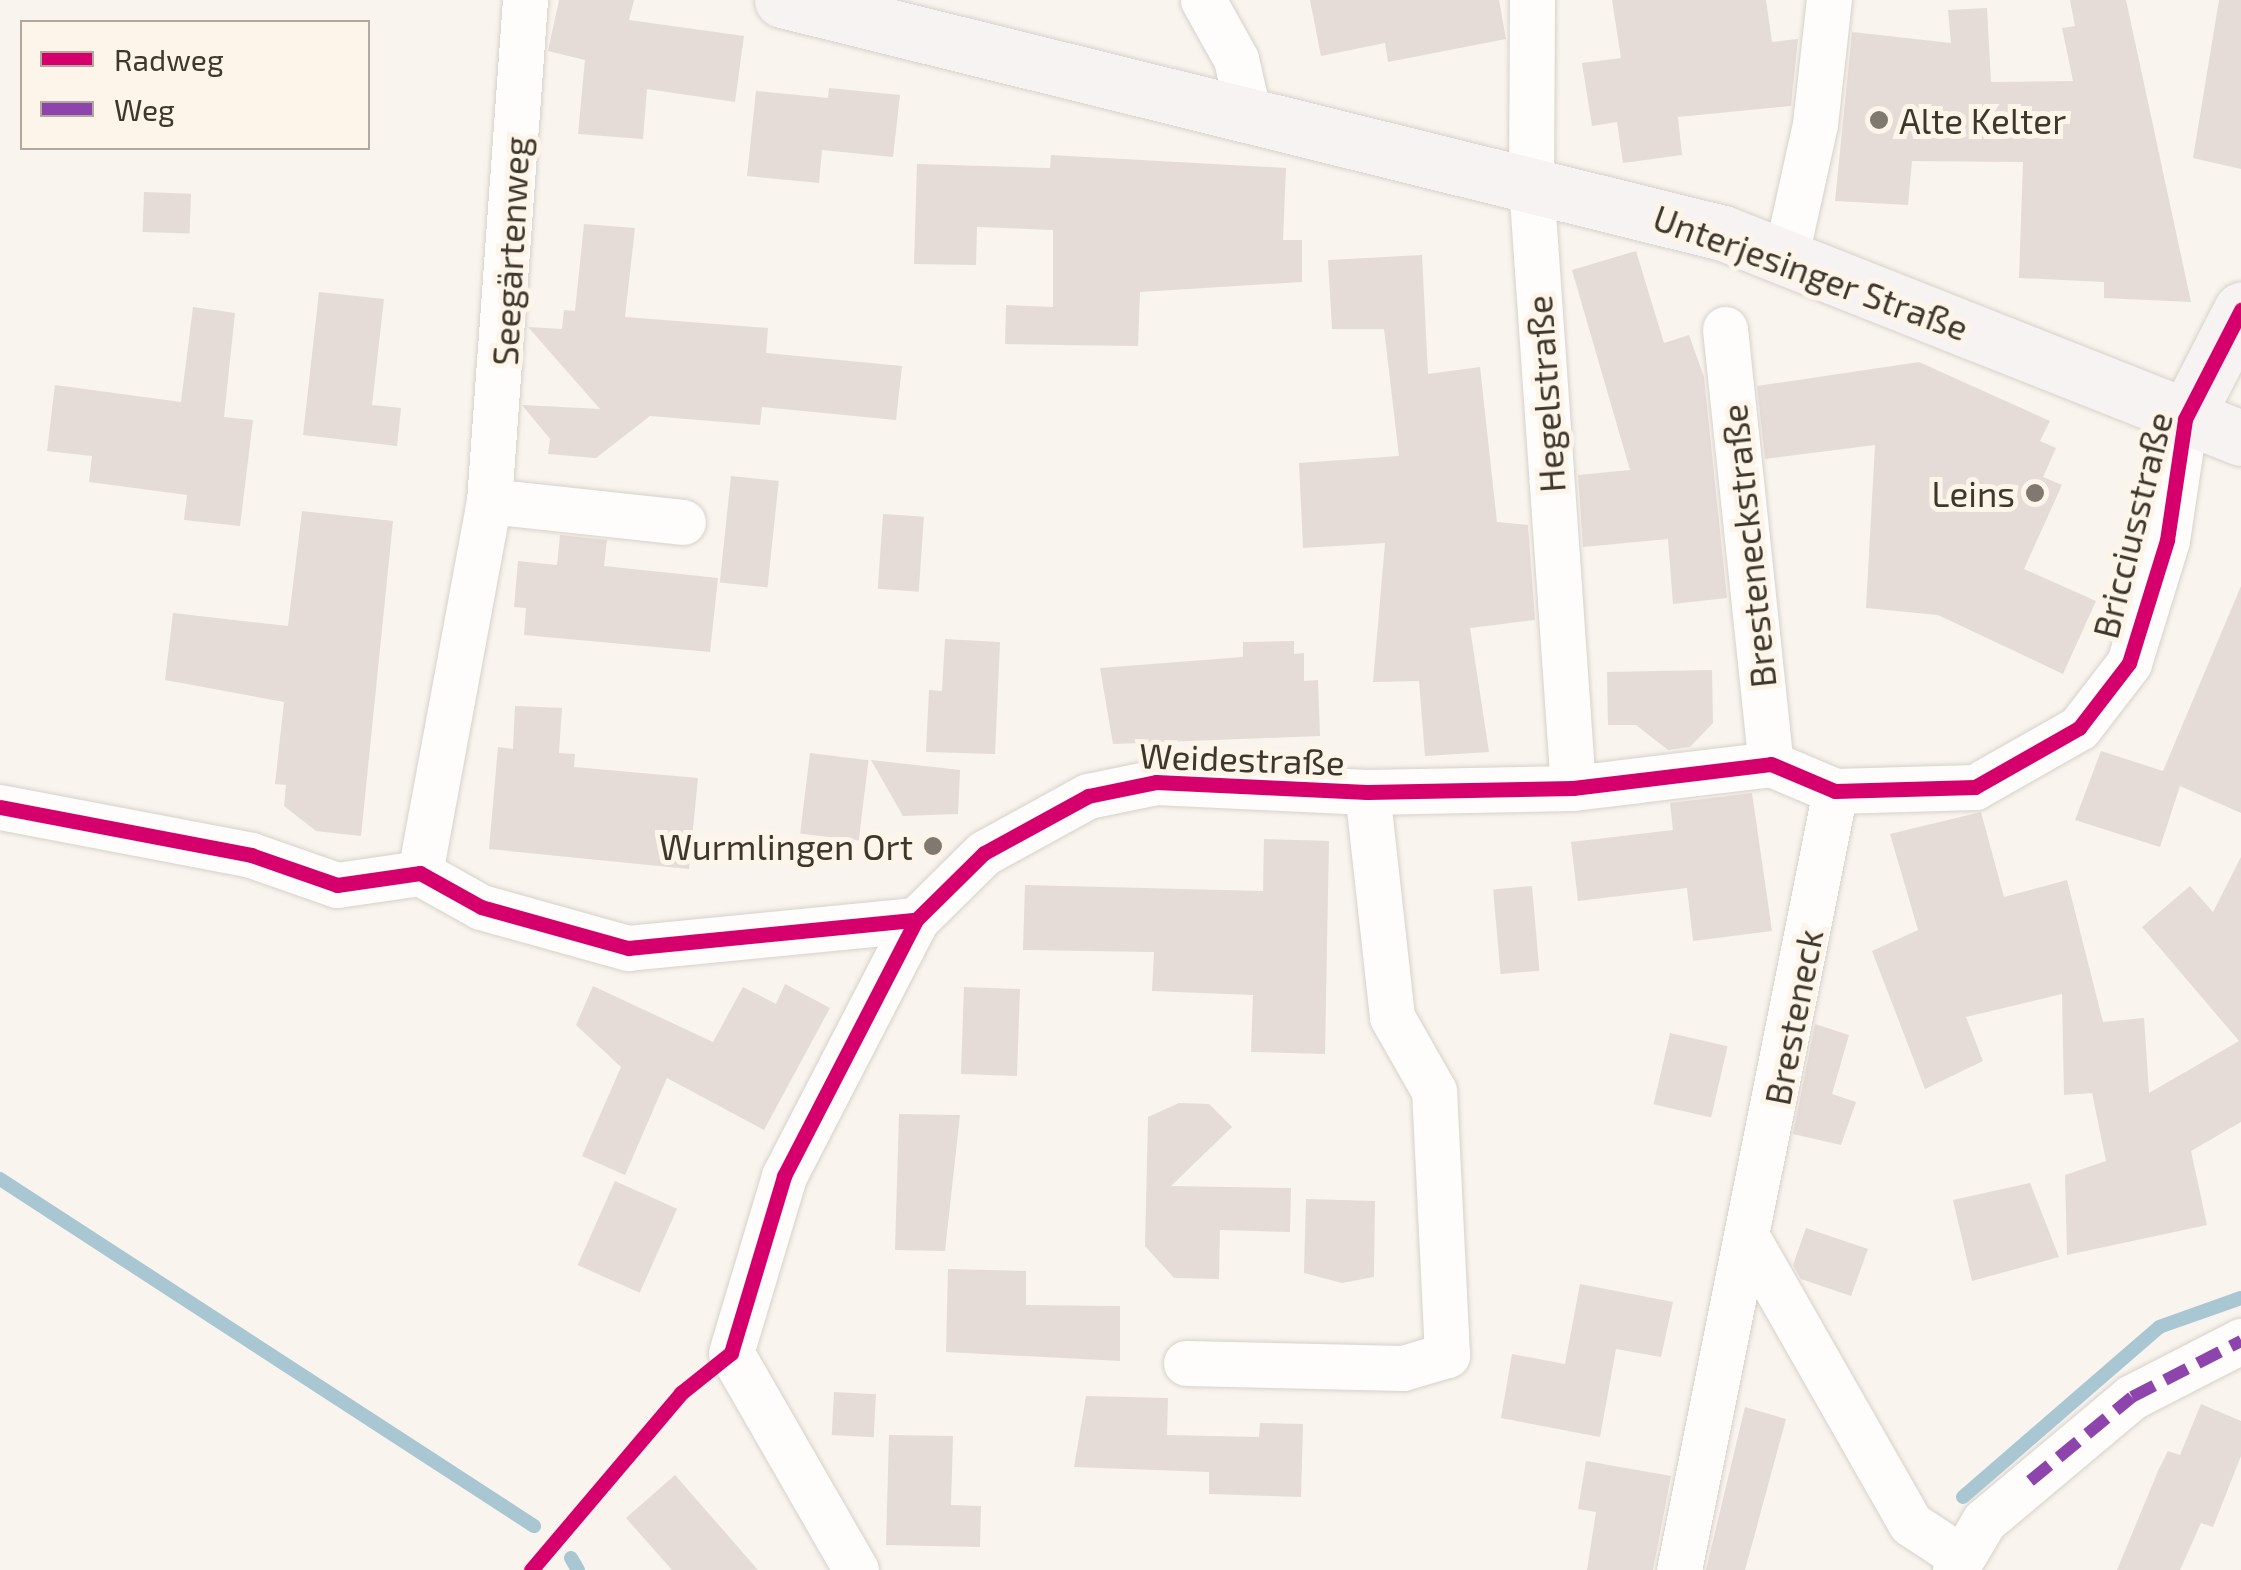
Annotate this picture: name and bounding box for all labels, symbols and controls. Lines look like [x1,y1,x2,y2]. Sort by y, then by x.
legend [20,20,370,150]
text: Radweg [114,41,224,77]
text: Weg [114,91,175,127]
place label: Alte Kelter [1899,99,2066,141]
marker: Alte Kelter [1868,109,1890,131]
street label: Seegärtenweg [483,135,537,367]
street label: Unterjesinger Straße [1648,195,1974,349]
street label: Hegelstraße [1517,294,1573,494]
street label: Bresteneckstraße [1712,402,1784,690]
street label: Bricciusstraße [2084,408,2180,642]
place label: Leins [1931,472,2015,514]
marker: Leins [2024,482,2046,504]
street label: Weidestraße [1138,733,1346,783]
place label: Wurmlingen Ort [659,825,913,867]
marker: Wurmlingen Ort [922,835,944,857]
street label: Bresteneck [1755,926,1831,1108]

